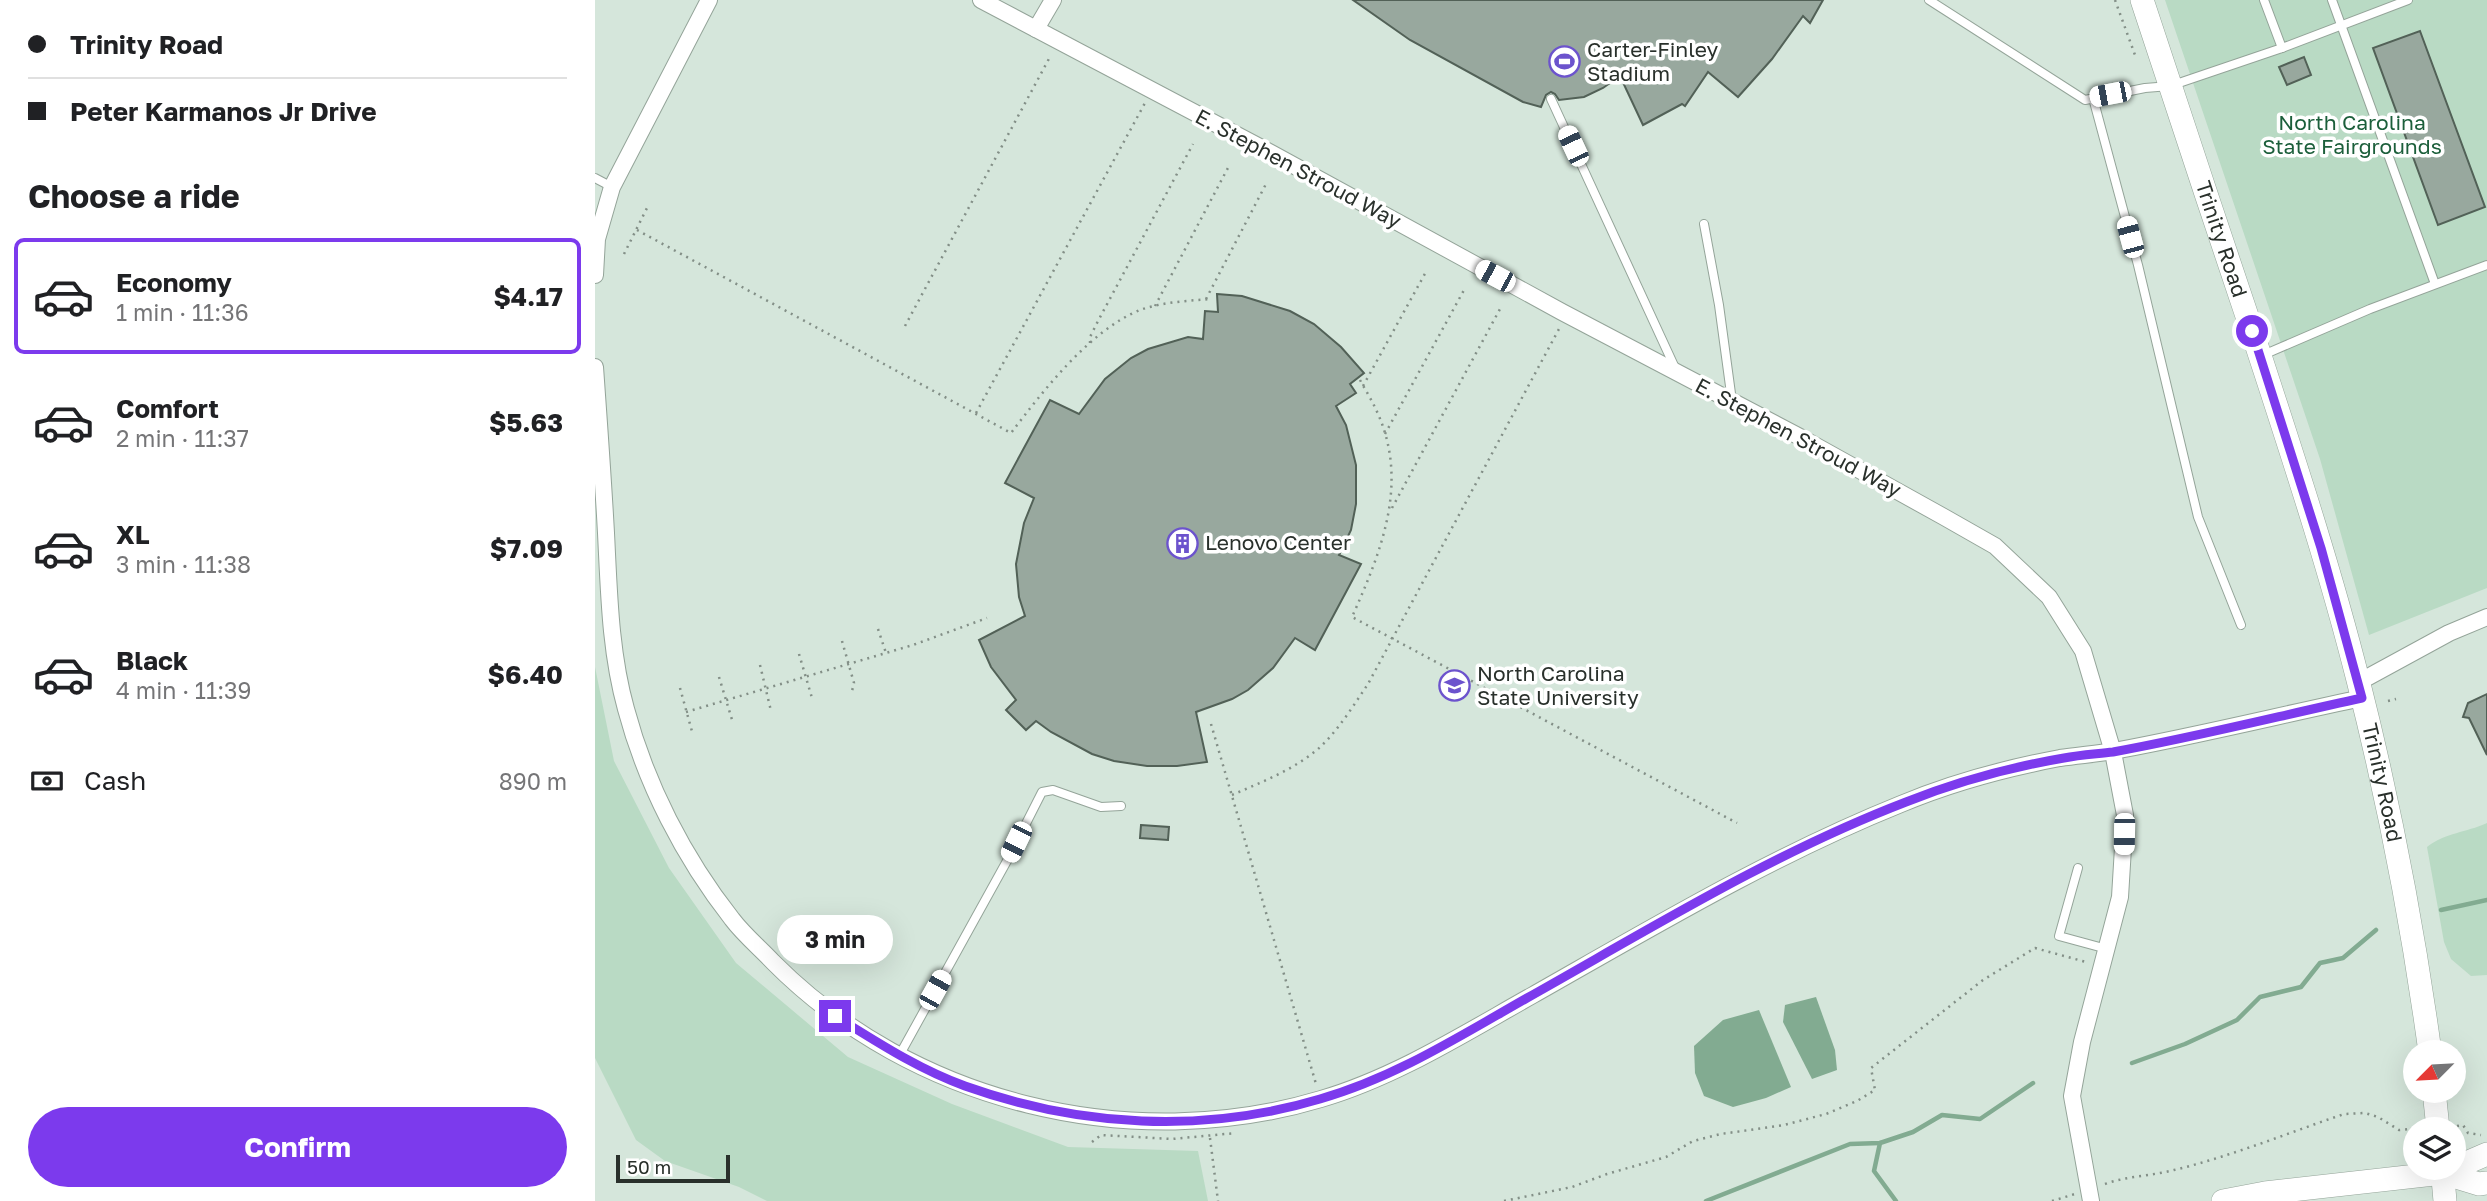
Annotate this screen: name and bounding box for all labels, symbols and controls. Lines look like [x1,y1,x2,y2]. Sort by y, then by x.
text: Trinity Road [70,29,223,60]
place label: Carter-Finley Stadium [1587,36,1719,86]
sports icon: Carter-Finley Stadium [1547,45,1581,79]
car [2088,80,2133,108]
text: Peter Karmanos Jr Drive [70,96,377,127]
street label: E. Stephen Stroud Way [1191,103,1406,234]
park label: North Carolina State Fairgrounds [2262,109,2442,159]
car [1555,123,1592,169]
text: Choose a ride [28,177,240,215]
street label: Trinity Road [2191,178,2254,300]
car [2115,214,2146,260]
car [1472,257,1519,295]
icon: car [32,265,95,328]
text: Economy [116,267,232,298]
text: $4.17 [493,281,563,312]
text: 1 min · 11:36 [116,298,249,326]
route start [2236,315,2268,347]
street label: E. Stephen Stroud Way [1691,372,1906,503]
icon: car [32,391,95,454]
text: Comfort [116,393,219,424]
text: $5.63 [489,407,563,438]
text: 2 min · 11:37 [116,424,249,452]
icon: car [32,517,95,580]
text: XL [116,519,150,550]
building icon: Lenovo Center [1165,526,1199,560]
place label: Lenovo Center [1205,529,1351,555]
text: $7.09 [490,533,563,564]
text: 3 min · 11:38 [116,550,251,578]
icon: car [32,643,95,706]
text: Black [116,645,188,676]
text: $6.40 [488,659,563,690]
place label: North Carolina State University [1477,660,1639,710]
school or university icon: North Carolina State University [1437,669,1471,703]
text: 4 min · 11:39 [116,676,251,704]
street label: Trinity Road [2357,720,2408,844]
icon: cash [28,762,66,800]
text: Cash [84,765,146,796]
text: 890 m [499,767,567,795]
car [2114,813,2135,855]
car [998,819,1035,865]
callout: 3 min [777,914,893,964]
text: 3 min [805,925,865,953]
car [916,967,955,1013]
route end [819,1000,851,1032]
north arrow [2403,1040,2466,1102]
map controls [2403,1040,2466,1180]
button: Confirm [28,1107,567,1187]
button: layers [2403,1117,2466,1180]
scale bar [616,1152,730,1184]
text: 50 m [627,1155,671,1178]

